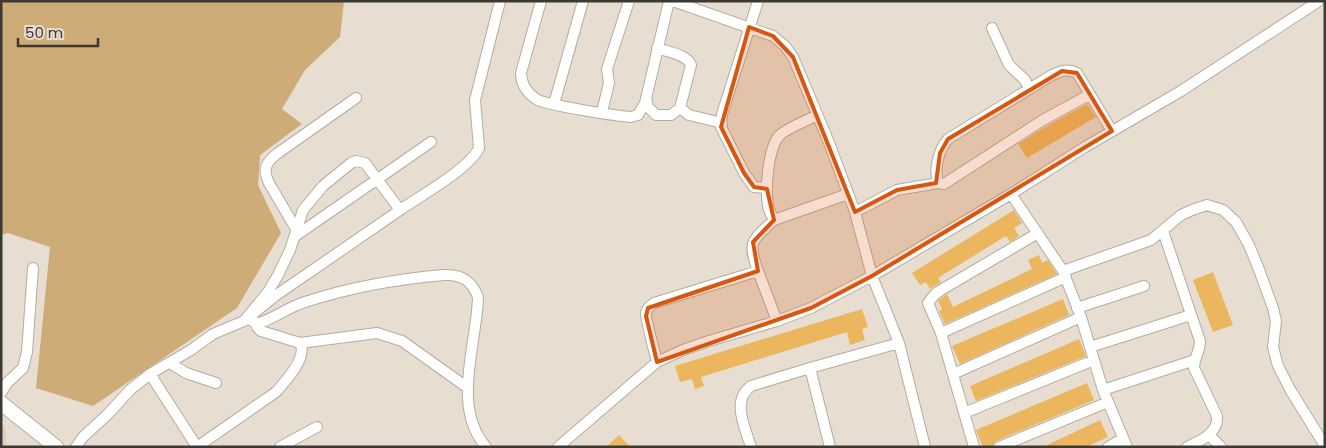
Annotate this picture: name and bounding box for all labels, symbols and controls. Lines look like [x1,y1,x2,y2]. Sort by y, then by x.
scale bar [18,15,98,47]
text: 50 m [25,22,63,43]

